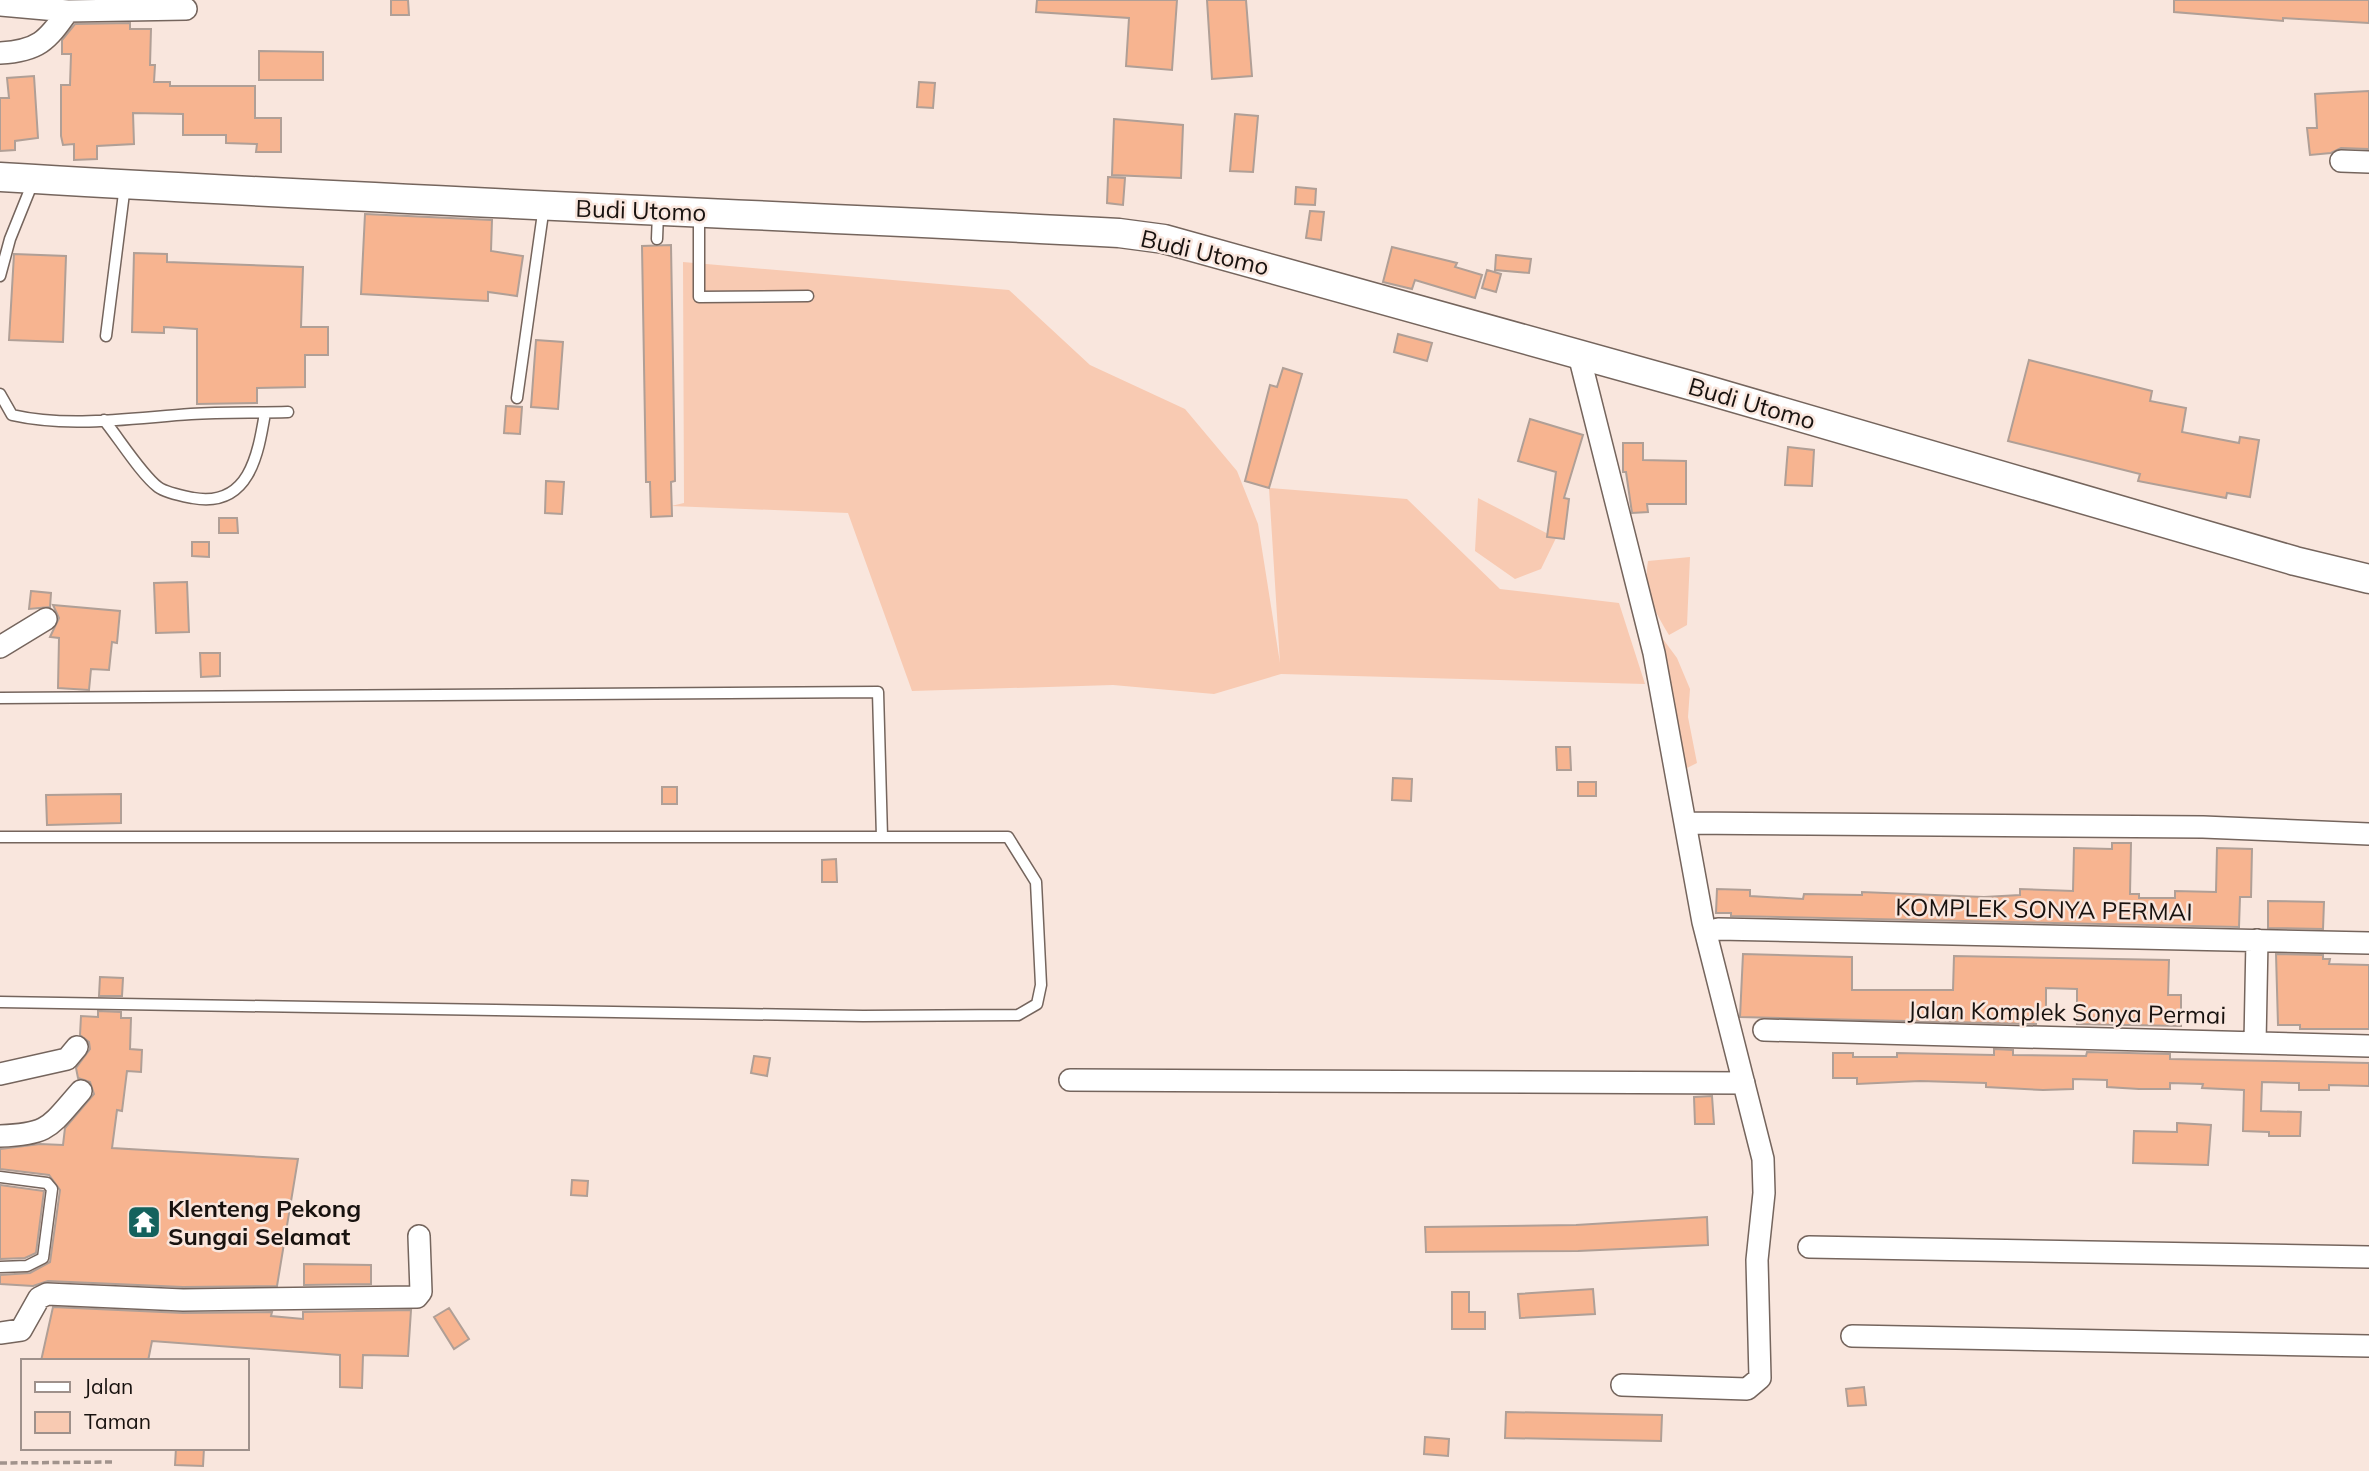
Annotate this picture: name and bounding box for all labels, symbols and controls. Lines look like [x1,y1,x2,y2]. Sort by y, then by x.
street label: Budi Utomo [575,193,707,227]
street label: Budi Utomo [1138,223,1272,281]
street label: Budi Utomo [1685,371,1819,435]
street label: KOMPLEK SONYA PERMAI [1895,891,2193,927]
street label: Jalan Komplek Sonya Permai [1908,994,2226,1030]
place label: Klenteng Pekong Sungai Selamat [168,1193,361,1251]
temple icon: Klenteng Pekong Sungai Selamat [125,1203,163,1241]
legend [21,1359,248,1450]
text: Jalan [84,1373,133,1399]
text: Taman [84,1408,151,1434]

